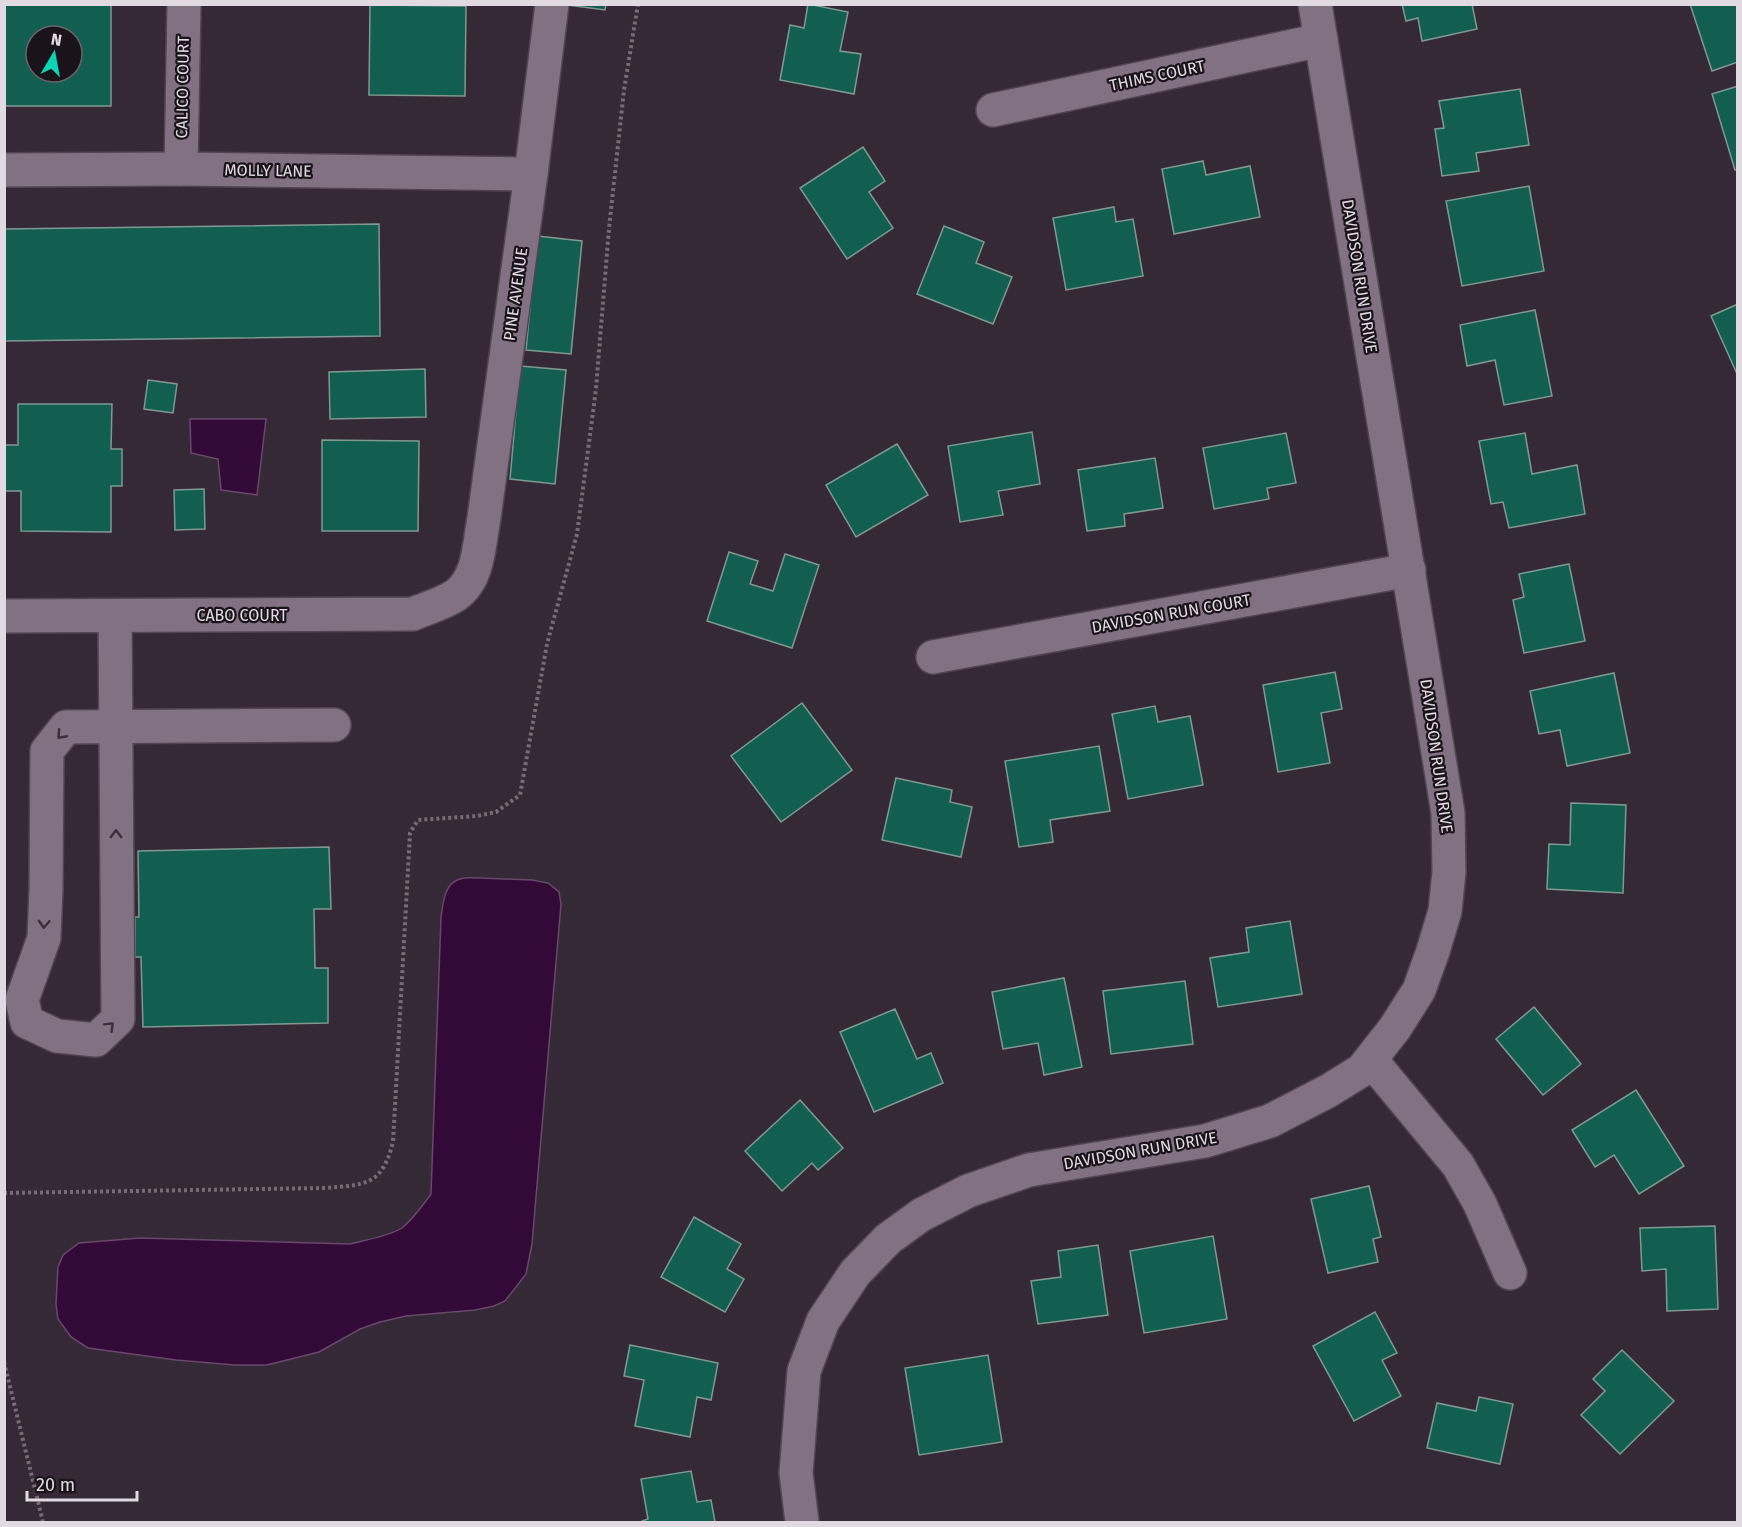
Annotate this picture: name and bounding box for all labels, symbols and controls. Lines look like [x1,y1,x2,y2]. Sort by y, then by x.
north arrow [24,24,84,84]
text: N [50,29,63,50]
street label: CALICO COURT [172,35,193,139]
street label: THIMS COURT [1108,56,1207,95]
street label: MOLLY LANE [224,160,312,181]
street label: DAVIDSON RUN DRIVE [1338,198,1381,354]
street label: PINE AVENUE [500,246,531,342]
street label: DAVIDSON RUN COURT [1090,590,1253,637]
street label: CABO COURT [196,606,288,625]
street label: DAVIDSON RUN DRIVE [1416,678,1457,834]
one-way arrow [57,728,68,738]
one-way arrow [110,829,122,838]
one-way arrow [38,920,51,929]
one-way arrow [103,1022,114,1033]
street label: DAVIDSON RUN DRIVE [1062,1128,1218,1173]
scale bar [27,1464,136,1502]
text: 20 m [36,1474,75,1496]

